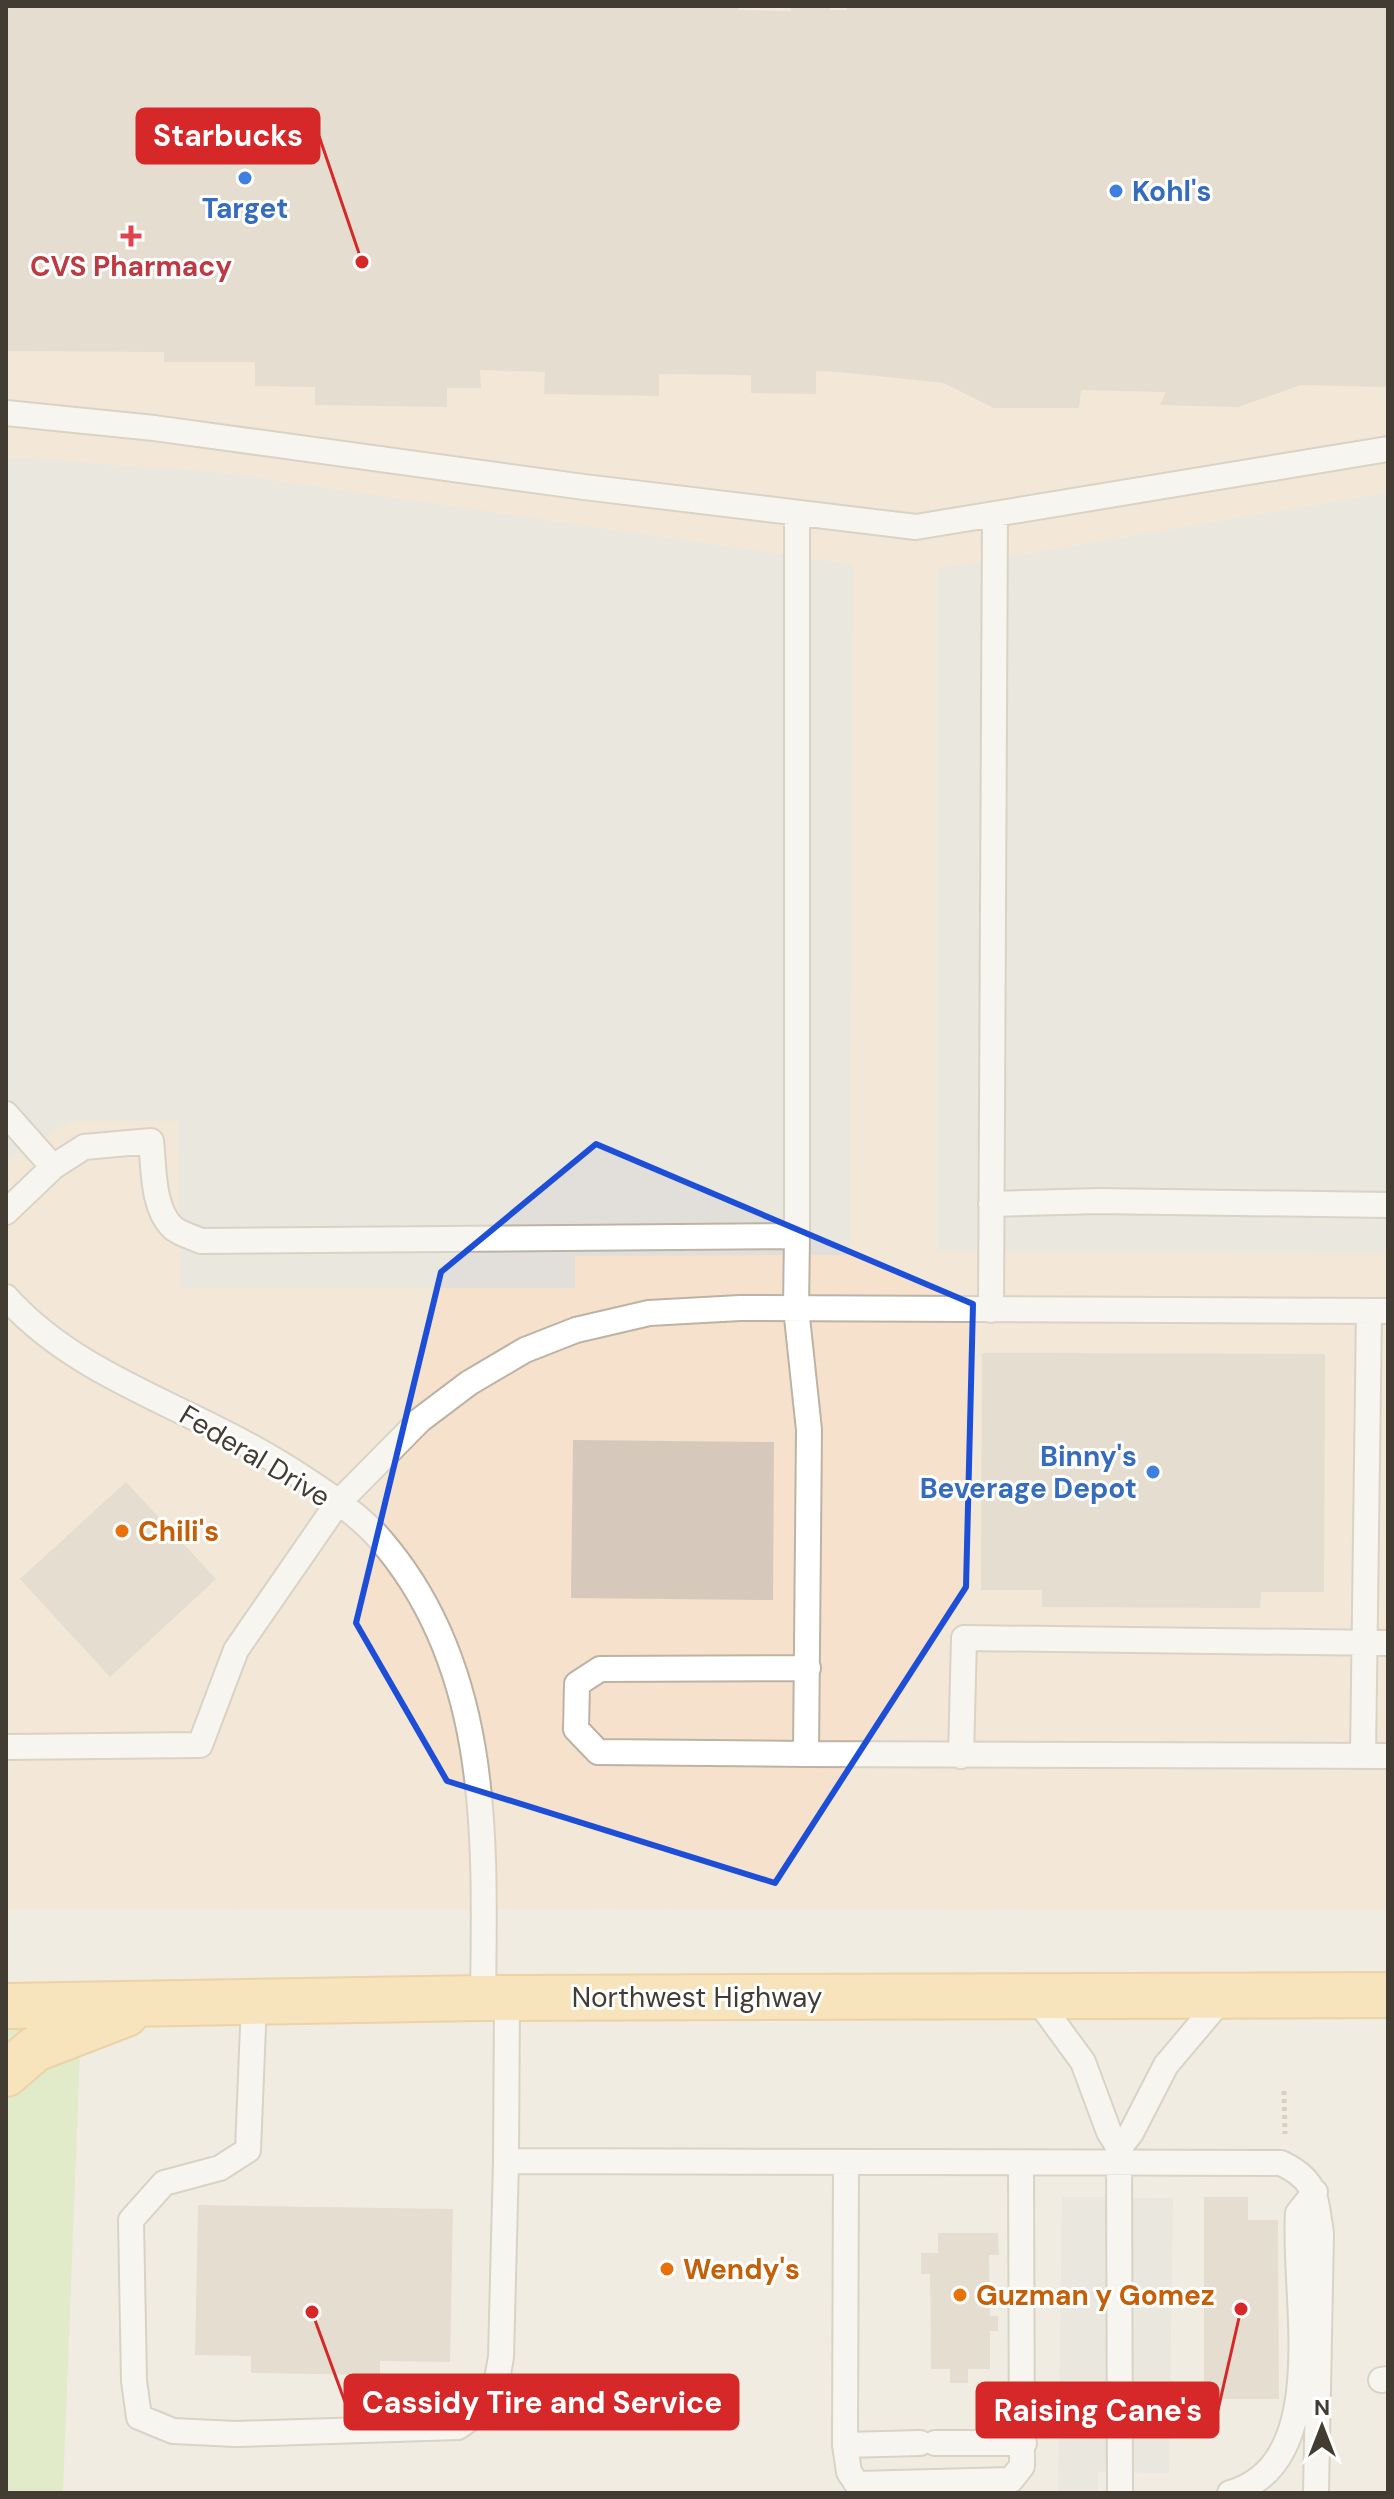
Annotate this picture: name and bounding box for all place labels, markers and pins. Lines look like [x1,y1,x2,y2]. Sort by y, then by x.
callout: Starbucks [137,109,319,163]
marker: Target [236,169,254,187]
place label: Kohl's [1132,173,1211,210]
marker: Kohl's [1107,182,1125,200]
place label: Target [202,190,288,227]
marker: CVS Pharmacy [122,227,140,245]
place label: CVS Pharmacy [30,248,232,285]
place label: Binny's Beverage Depot [920,1438,1137,1507]
marker: Binny's Beverage Depot [1144,1463,1162,1481]
place label: Chili's [138,1513,219,1550]
marker: Chili's [113,1522,131,1540]
place label: Wendy's [683,2251,800,2288]
marker: Wendy's [658,2260,676,2278]
place label: Guzman y Gomez [976,2277,1215,2314]
marker: Guzman y Gomez [951,2286,969,2304]
callout: Cassidy Tire and Service [345,2375,738,2429]
callout: Raising Cane's [977,2383,1218,2437]

